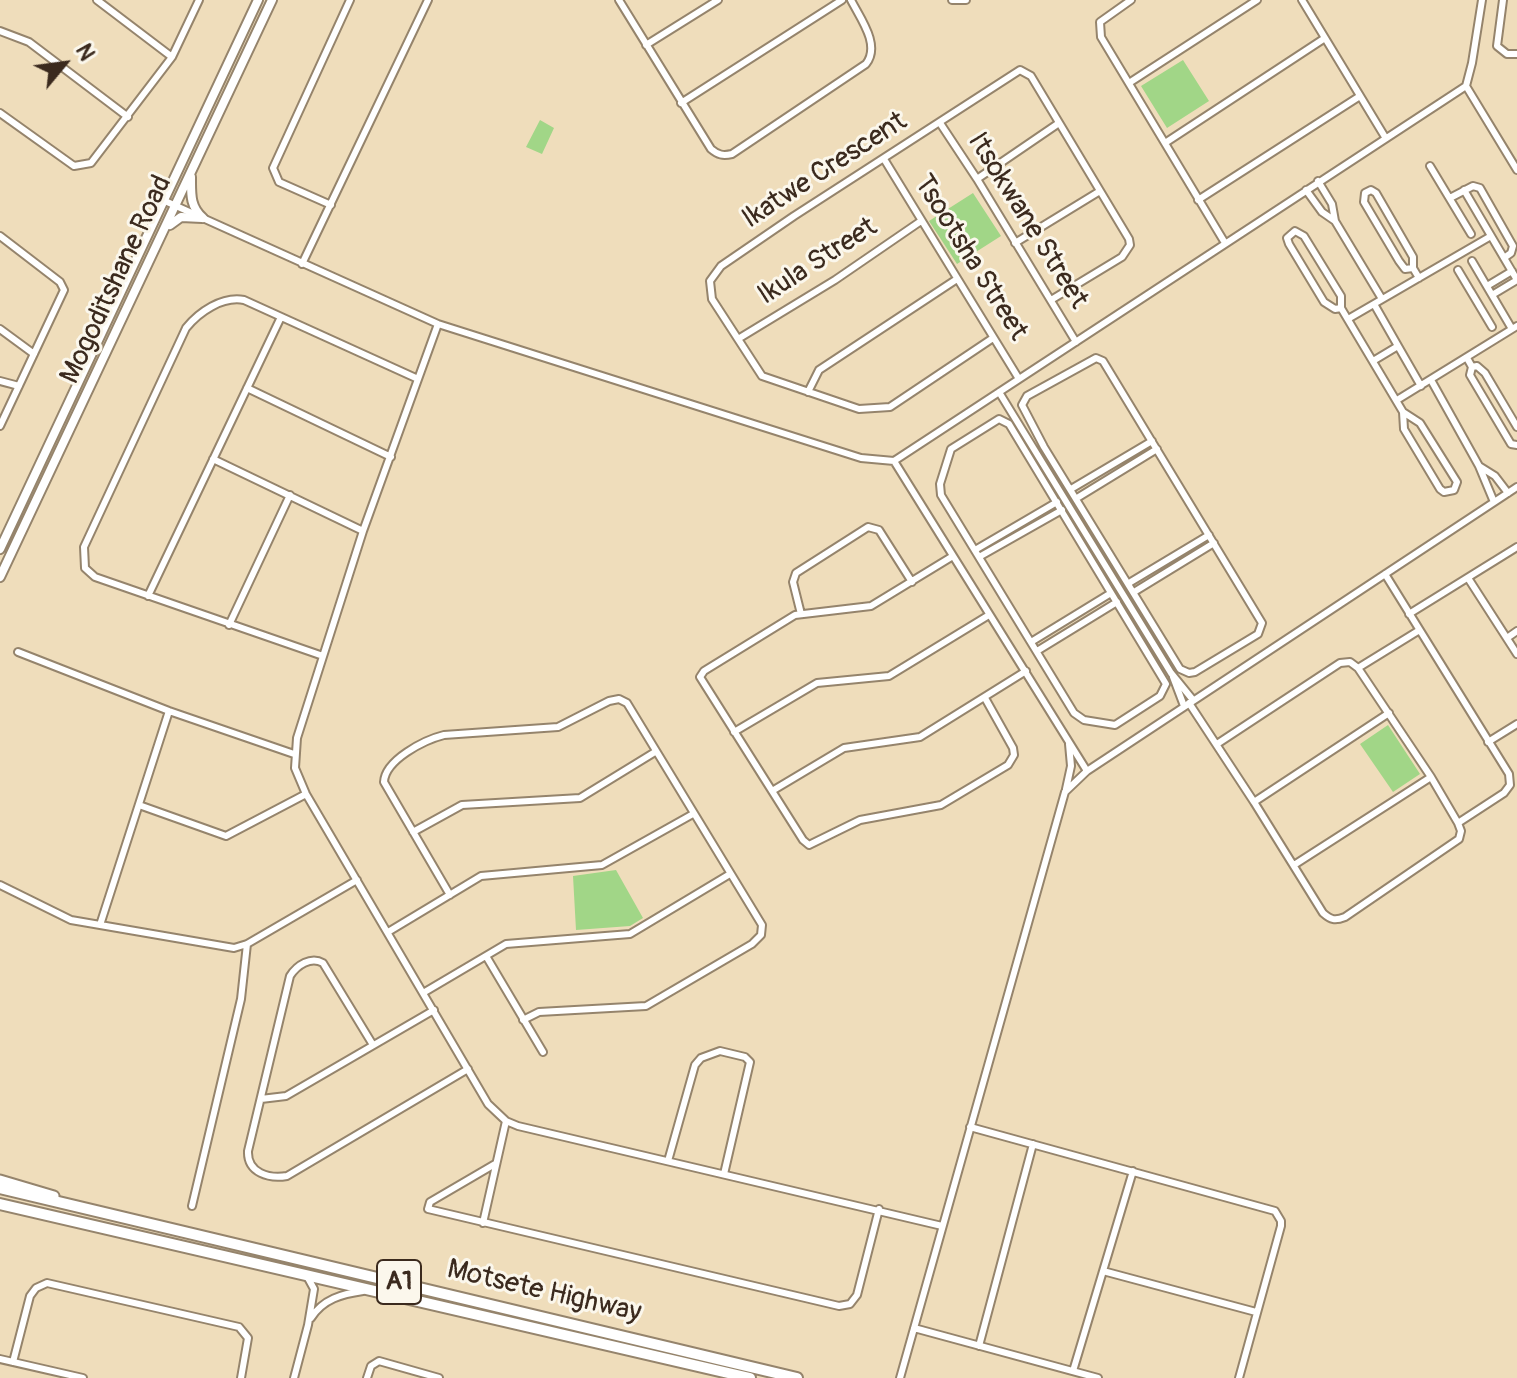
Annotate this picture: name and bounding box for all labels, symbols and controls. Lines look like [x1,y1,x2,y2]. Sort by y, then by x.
north arrow [24,24,104,104]
text: N [69,39,101,66]
street label: Ikatwe Crescent [737,105,913,237]
street label: Itsokwane Street [959,127,1095,315]
street label: Tsootsha Street [906,169,1034,347]
street label: Mogoditshane Road [54,171,180,389]
street label: Ikula Street [752,211,884,313]
street label: Motsete Highway [444,1253,644,1331]
road number: A1 [377,1260,421,1304]

